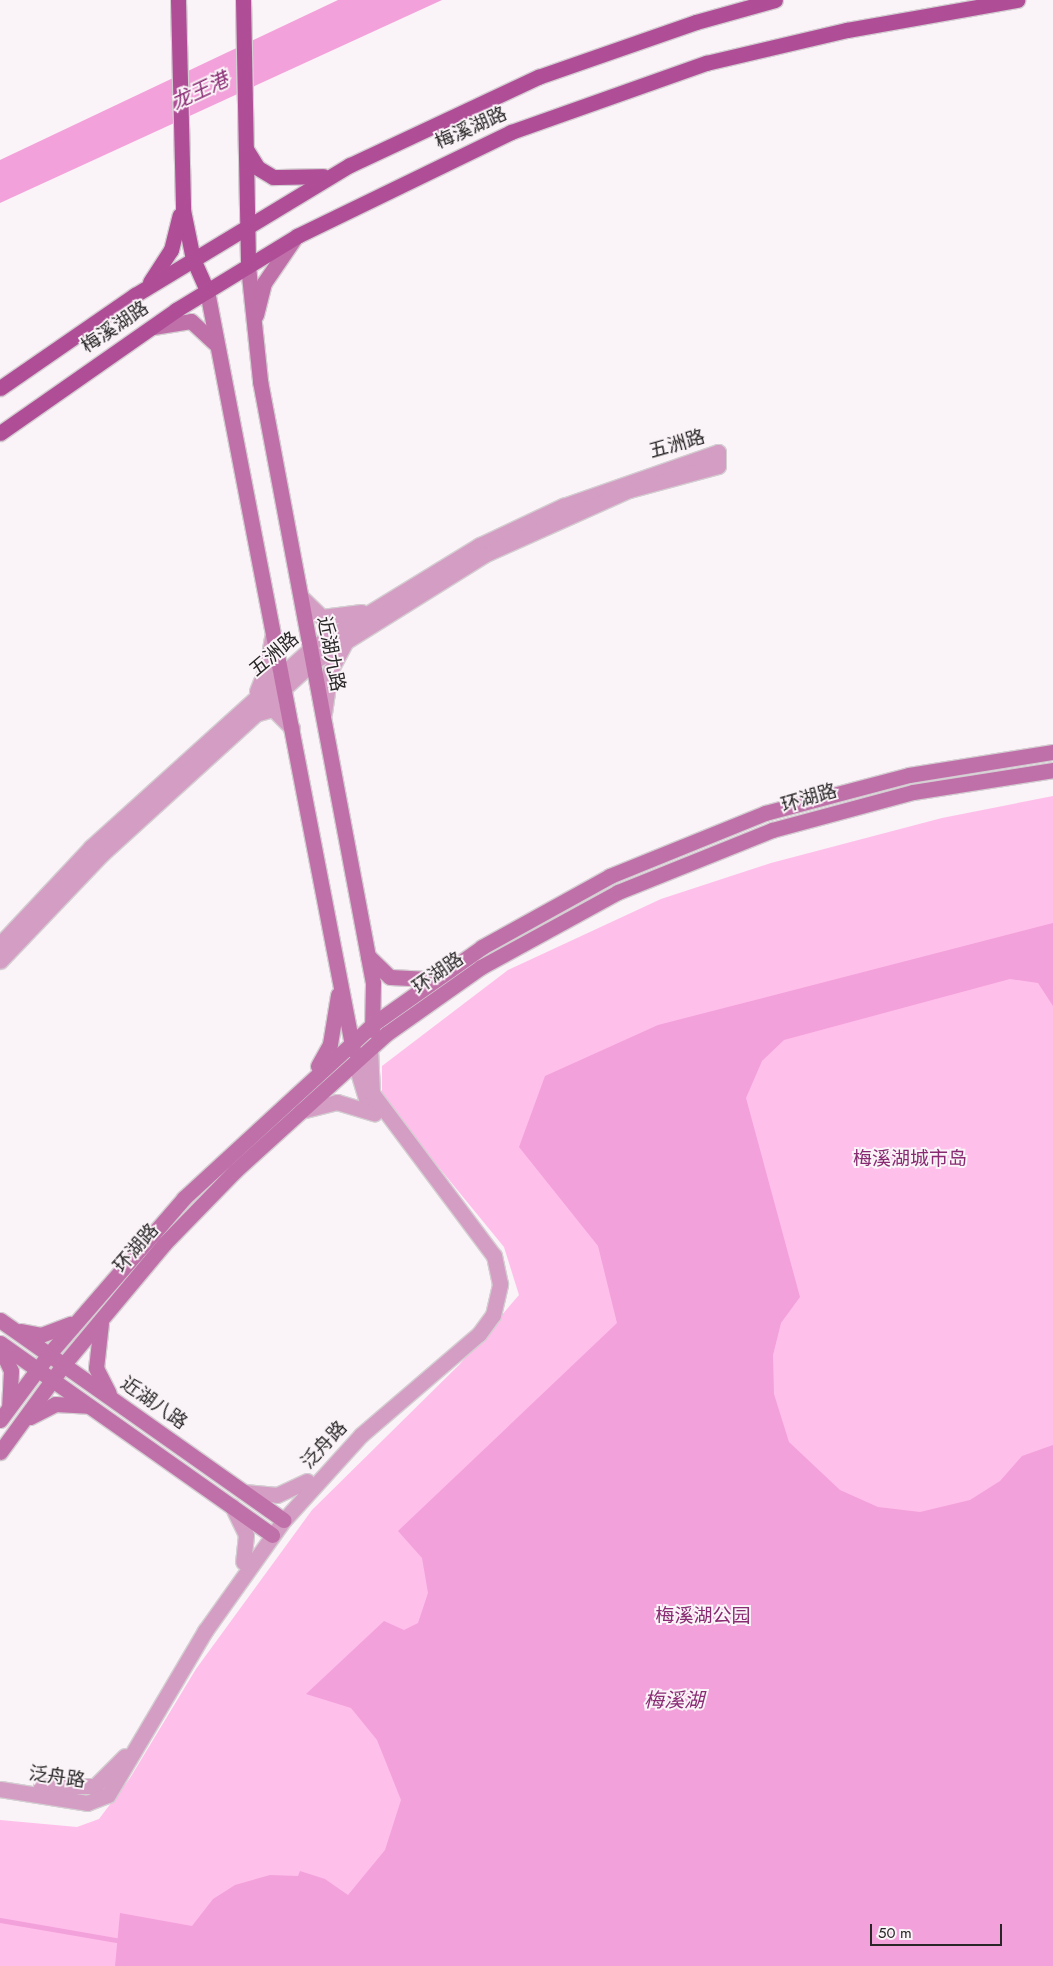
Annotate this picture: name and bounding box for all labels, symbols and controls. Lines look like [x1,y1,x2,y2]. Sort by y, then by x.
water label: 龙王港 [168,67,232,115]
street label: 梅溪湖路 [432,102,510,154]
street label: 梅溪湖路 [77,296,153,358]
street label: 五洲路 [646,425,708,463]
street label: 近湖九路 [313,615,349,693]
street label: 五洲路 [245,627,303,681]
street label: 环湖路 [778,779,840,817]
street label: 环湖路 [408,947,468,999]
park label: 梅溪湖城市岛 [853,1148,967,1170]
street label: 环湖路 [109,1219,163,1277]
street label: 近湖八路 [116,1372,192,1434]
street label: 泛舟路 [296,1416,352,1474]
park label: 梅溪湖公园 [656,1605,750,1627]
water label: 梅溪湖 [644,1688,704,1712]
street label: 泛舟路 [27,1762,87,1792]
scale bar [873,1914,1006,1946]
text: 50 m [878,1922,912,1944]

